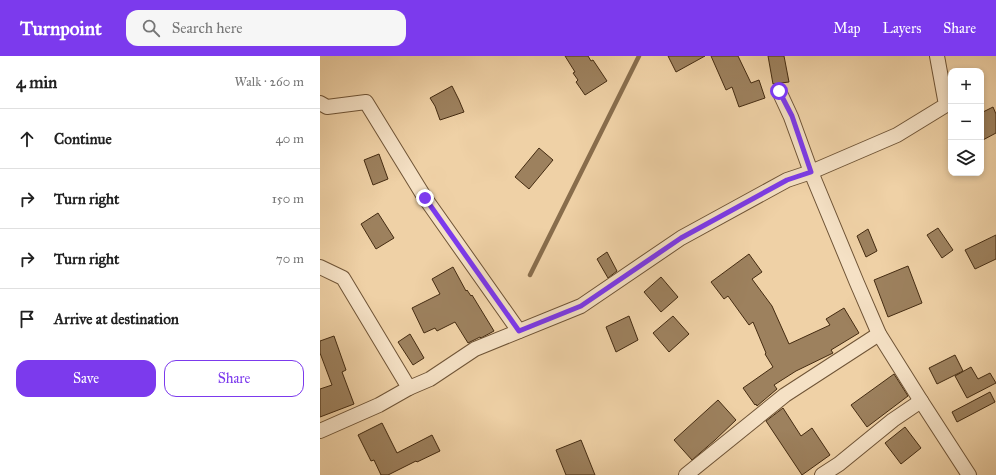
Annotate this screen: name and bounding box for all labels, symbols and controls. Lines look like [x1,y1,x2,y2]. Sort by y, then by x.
search box [126,10,406,46]
text: Turnpoint [20,17,102,40]
icon: search [140,17,162,39]
text: Search here [172,19,243,37]
text: Map [833,20,861,37]
text: Layers [883,20,921,37]
text: Share [943,20,976,37]
map controls [948,68,984,176]
button: + [948,68,984,104]
text: 4 min [16,72,57,93]
text: Walk · 260 m [234,74,304,90]
route start [770,82,788,100]
button: − [948,104,984,140]
icon: ahead [16,128,38,150]
text: Continue [54,130,112,148]
text: 40 m [275,131,304,147]
button: layers [948,140,984,176]
icon: right [16,188,38,210]
route end [416,189,434,207]
text: Turn right [54,190,119,208]
text: 150 m [272,191,304,207]
icon: right [16,248,38,270]
text: Turn right [54,250,119,268]
text: 70 m [276,251,304,267]
icon: arrive [16,308,38,330]
text: Arrive at destination [54,310,179,328]
button: Save [16,360,156,397]
button: Share [164,360,304,397]

